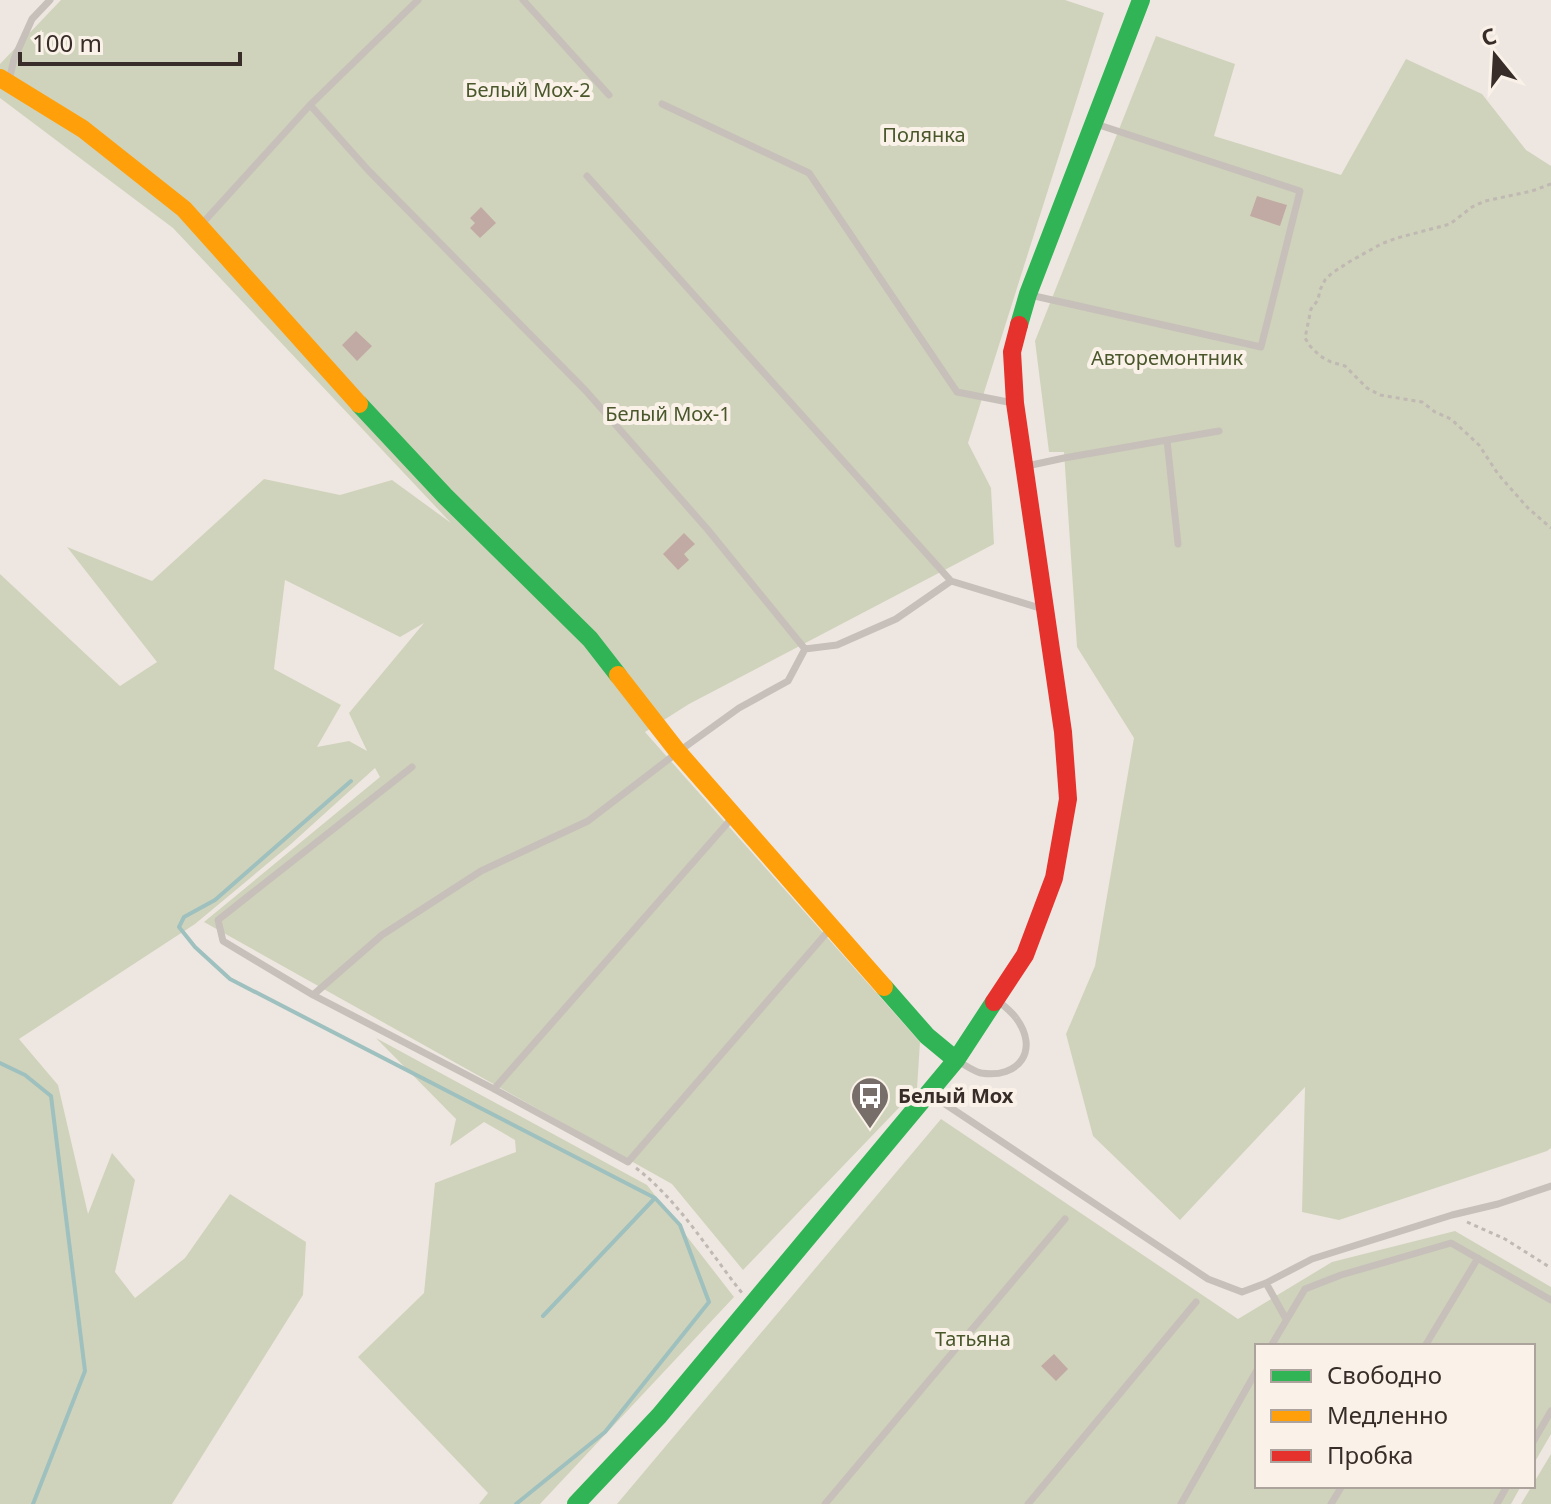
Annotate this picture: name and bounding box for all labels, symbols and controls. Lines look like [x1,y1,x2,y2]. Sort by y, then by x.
scale bar [20,16,240,66]
north arrow [1455,16,1535,96]
text: С [1477,20,1500,52]
text: 100 m [32,26,102,59]
park label: Белый Мох-2 [465,76,591,103]
park label: Полянка [882,121,966,148]
park label: Авторемонтник [1091,344,1243,371]
park label: Белый Мох-1 [605,400,731,427]
bus stop icon: Белый Мох [849,1075,891,1130]
place label: Белый Мох [898,1082,1014,1109]
park label: Татьяна [935,1325,1011,1352]
legend [1255,1344,1535,1488]
text: Свободно [1327,1358,1442,1391]
text: Медленно [1327,1398,1448,1431]
text: Пробка [1327,1438,1413,1471]

